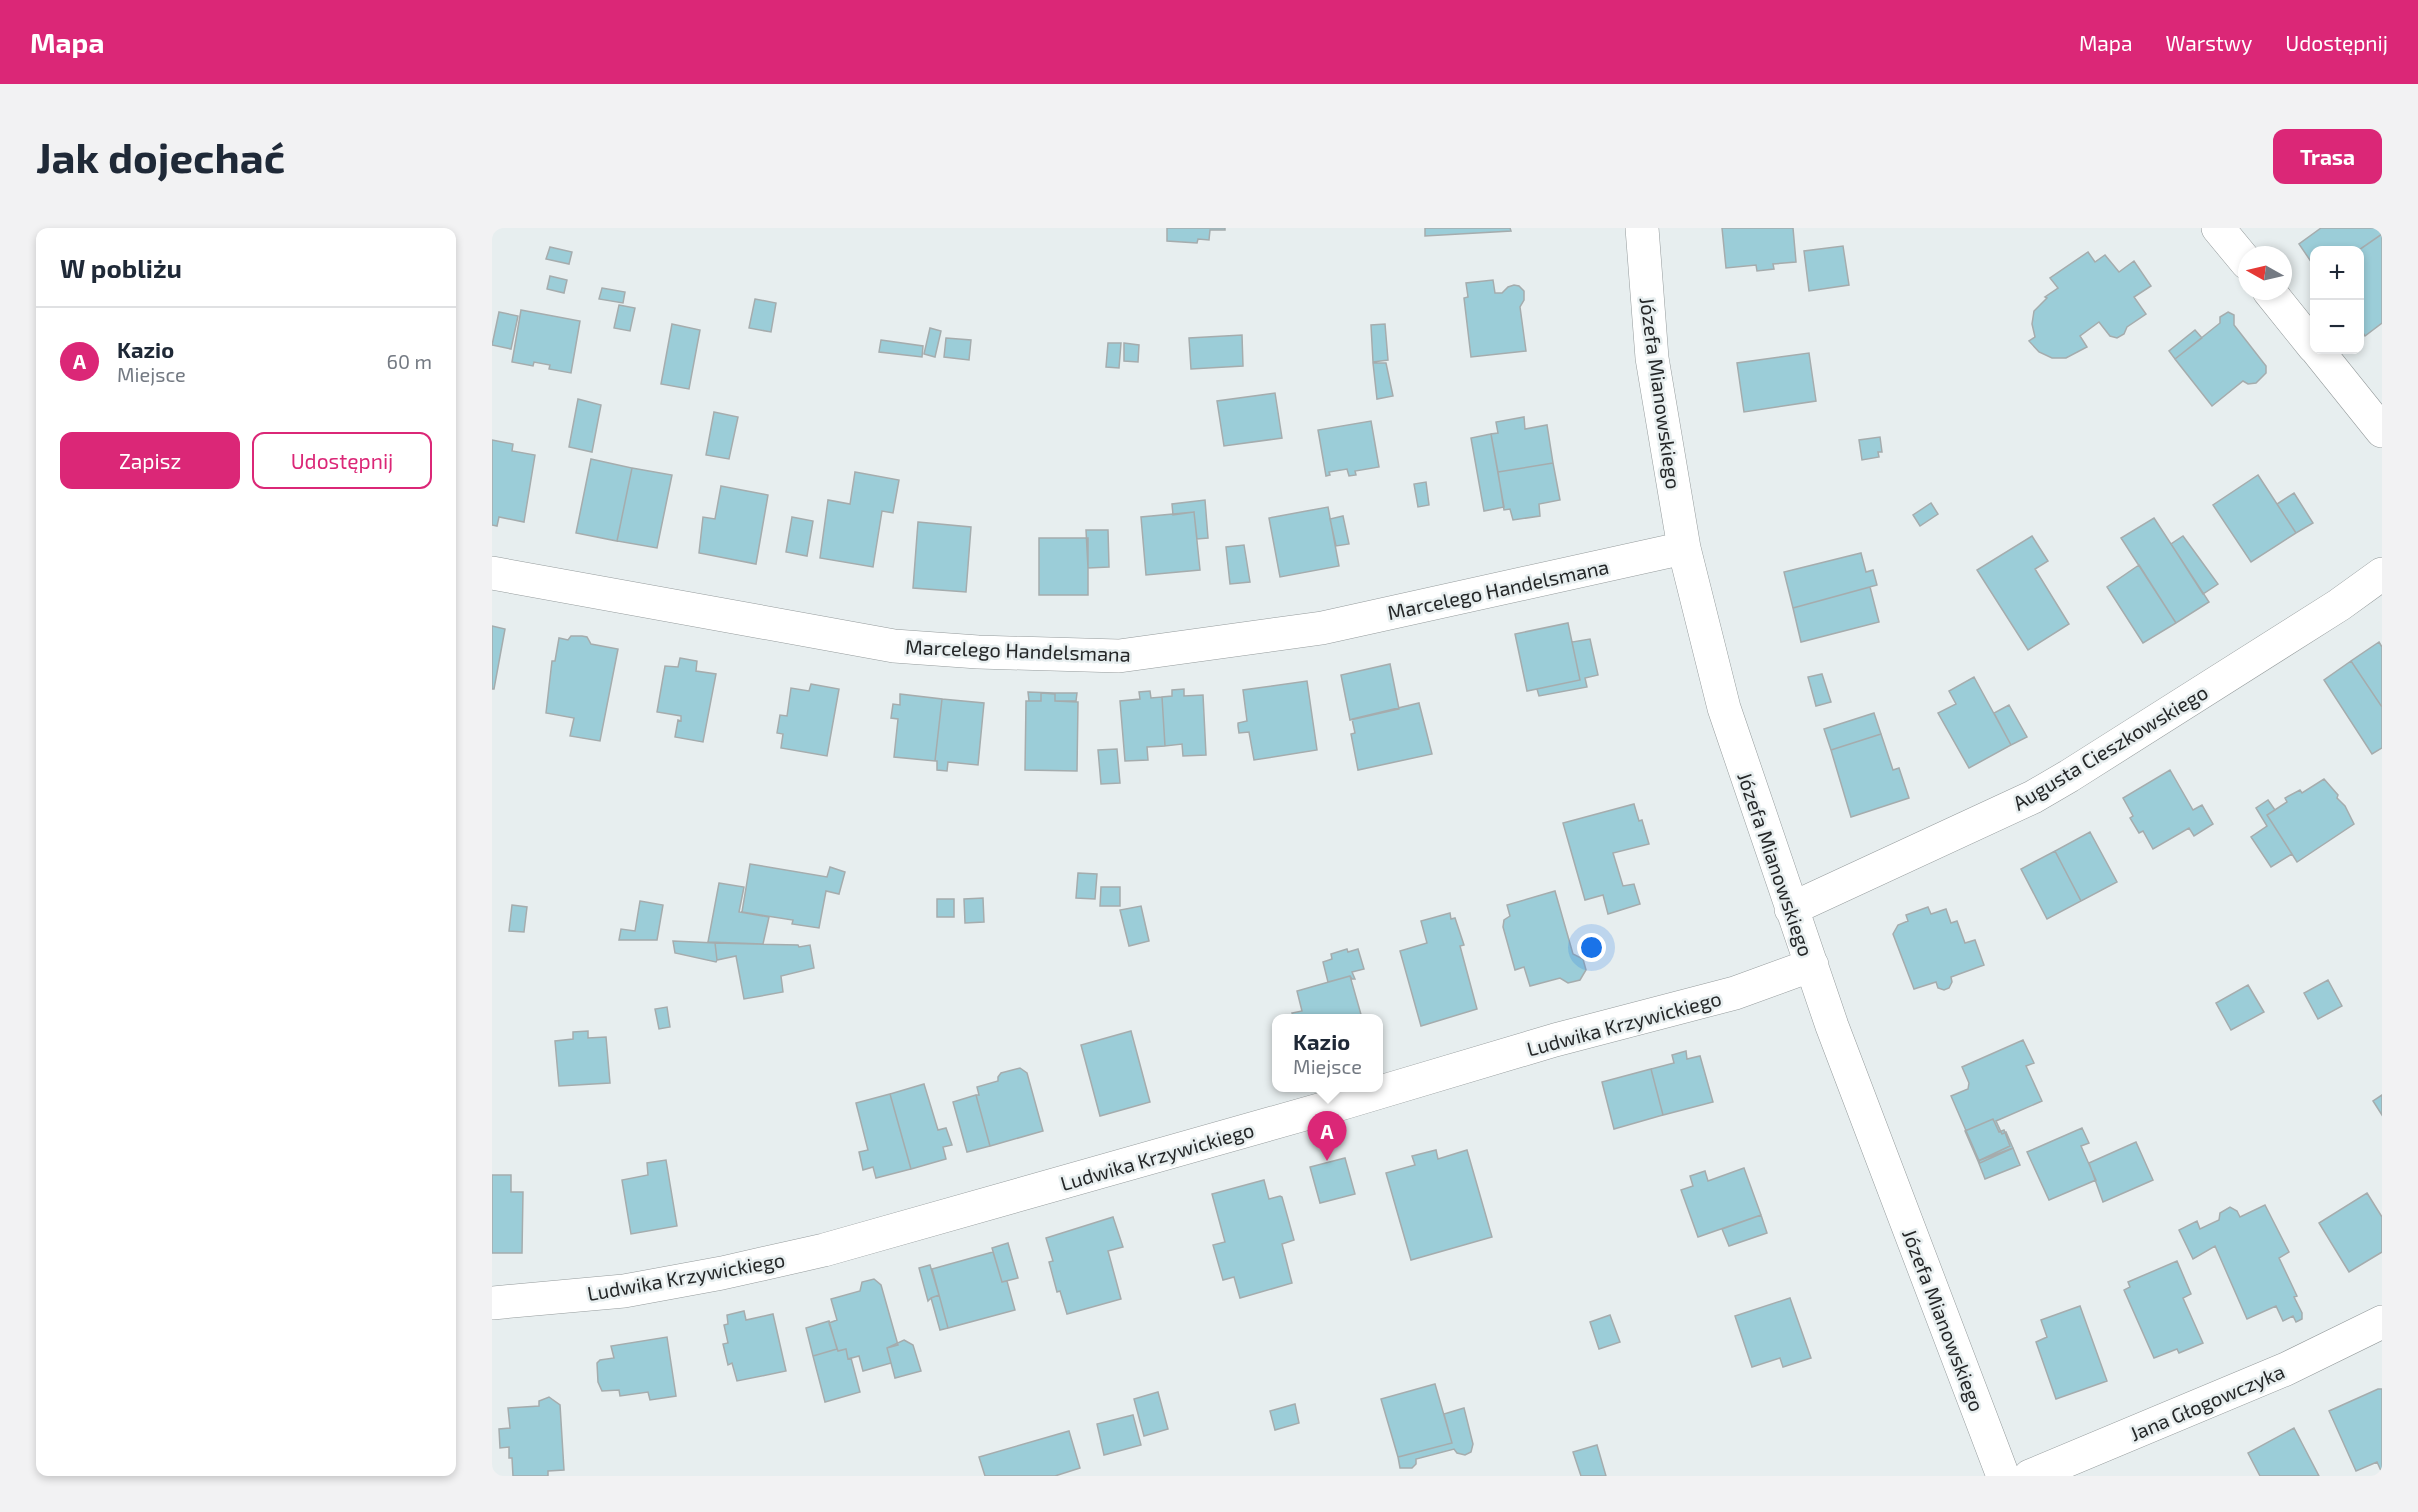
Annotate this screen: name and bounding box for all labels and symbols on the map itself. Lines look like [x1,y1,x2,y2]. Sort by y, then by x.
north arrow [2238,246,2292,300]
street label: Józefa Mianowskiego [1636,296,1686,490]
street label: Marcelego Handelsmana [1385,554,1611,624]
street label: Marcelego Handelsmana [905,634,1131,666]
street label: Augusta Cieszkowskiego [2008,679,2212,815]
street label: Józefa Mianowskiego [1733,769,1819,959]
your location [1577,933,1606,962]
street label: Ludwika Krzywickiego [1524,985,1724,1061]
pin: A [1308,1112,1346,1161]
street label: Ludwika Krzywickiego [1057,1117,1257,1195]
street label: Józefa Mianowskiego [1898,1225,1990,1415]
street label: Ludwika Krzywickiego [585,1247,787,1305]
street label: Jana Głogowczyka [2126,1359,2288,1445]

